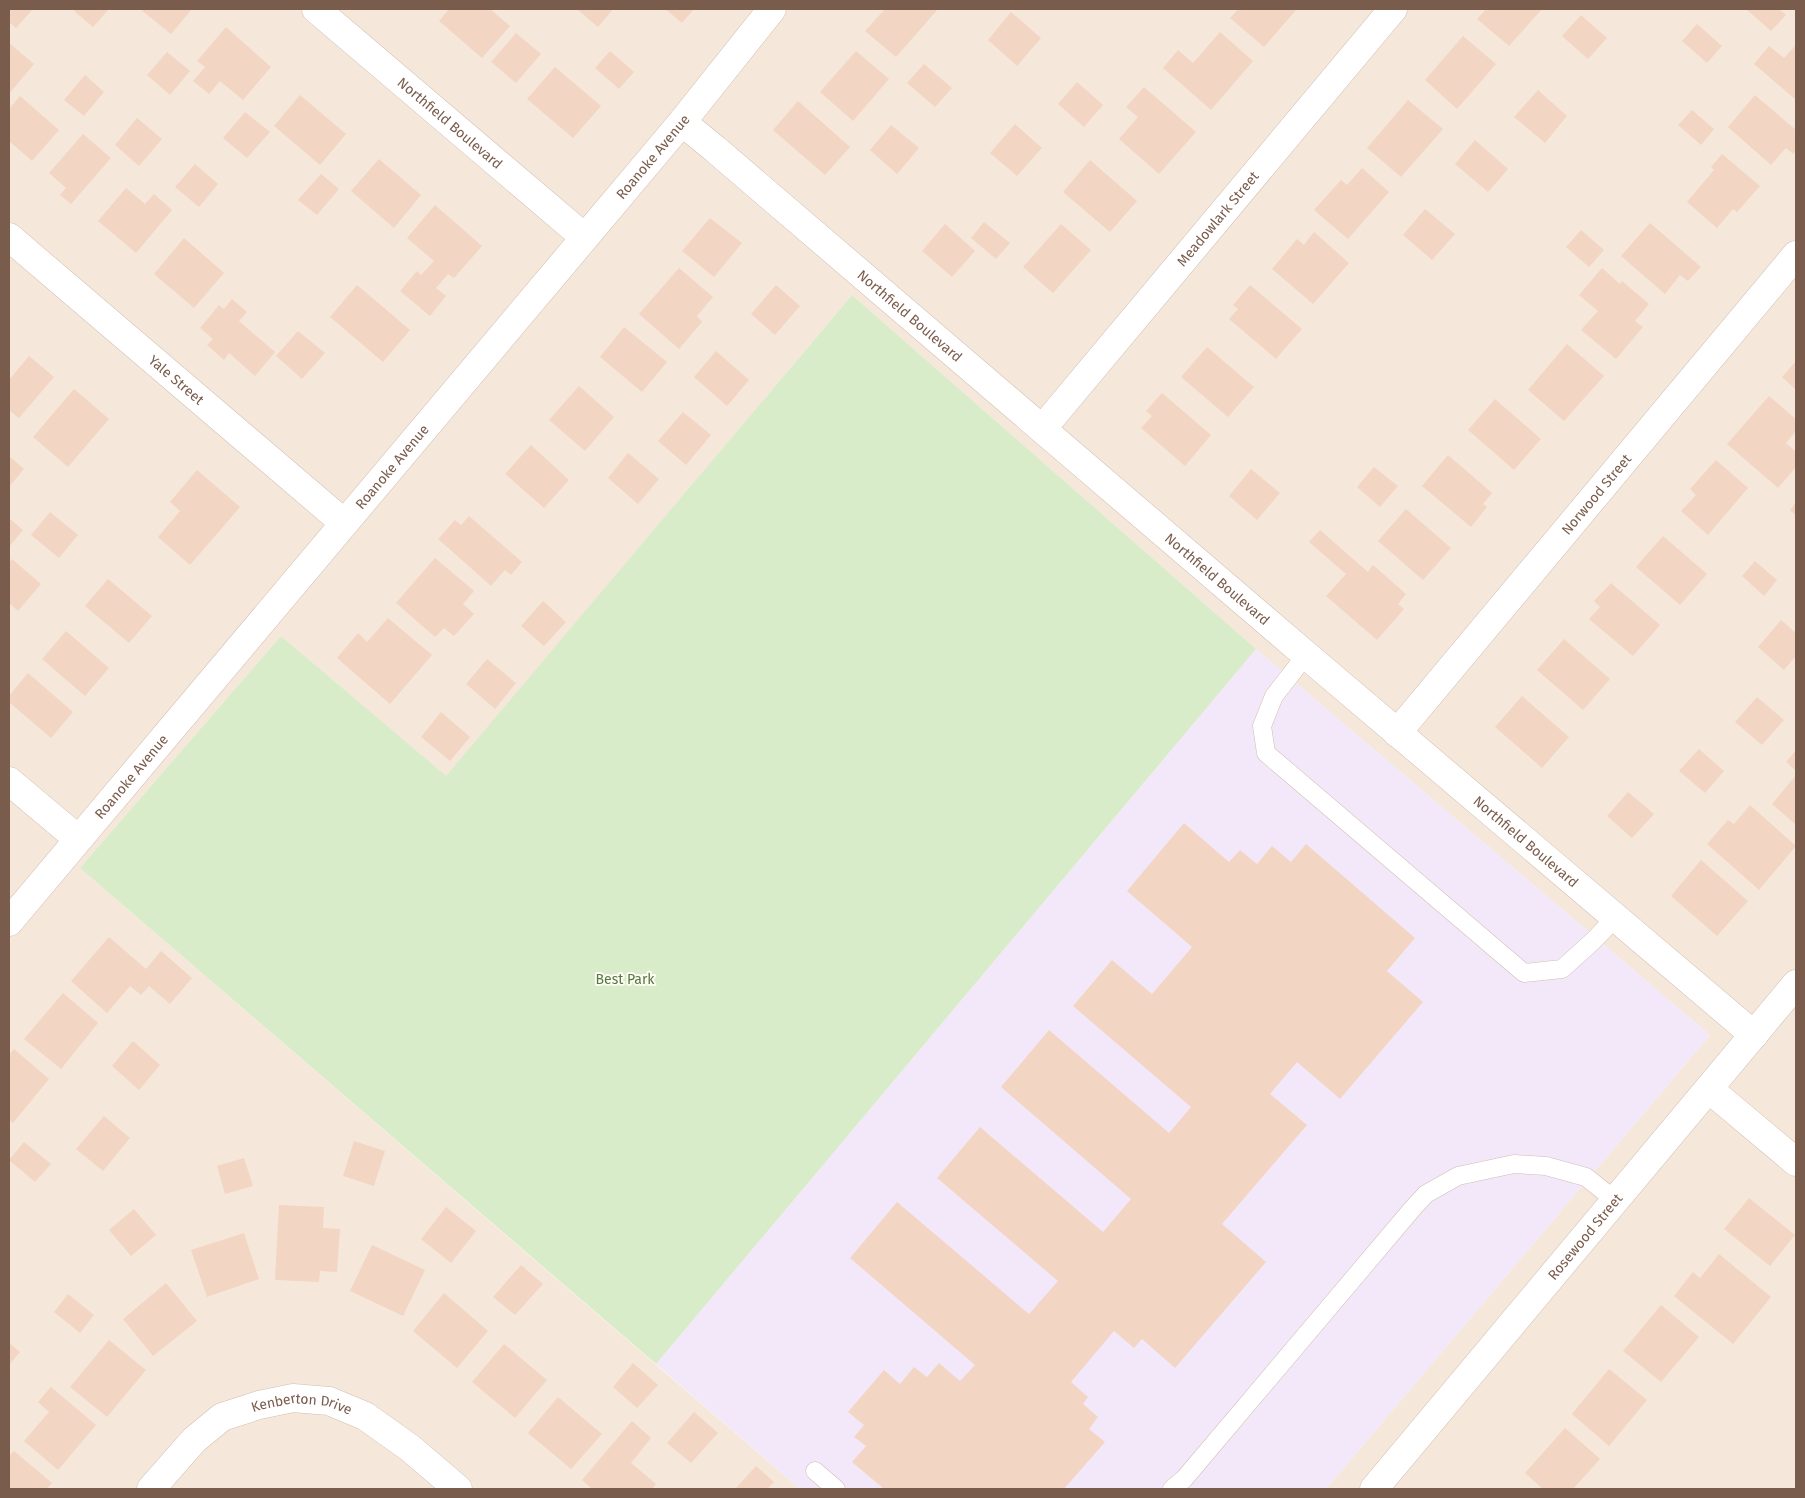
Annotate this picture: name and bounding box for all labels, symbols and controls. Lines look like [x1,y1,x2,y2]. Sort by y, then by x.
street label: Northfield Boulevard [394,74,506,173]
street label: Roanoke Avenue [613,111,694,203]
street label: Meadowlark Street [1174,167,1263,270]
street label: Northfield Boulevard [854,267,965,366]
street label: Yale Street [145,352,208,409]
street label: Roanoke Avenue [352,421,433,513]
street label: Norwood Street [1558,450,1636,538]
street label: Northfield Boulevard [1161,530,1273,629]
street label: Roanoke Avenue [91,731,172,823]
street label: Northfield Boulevard [1470,793,1582,891]
park label: Best Park [596,971,655,988]
street label: Rosewood Street [1544,1190,1627,1283]
street label: Kenberton Drive [249,1390,355,1419]

